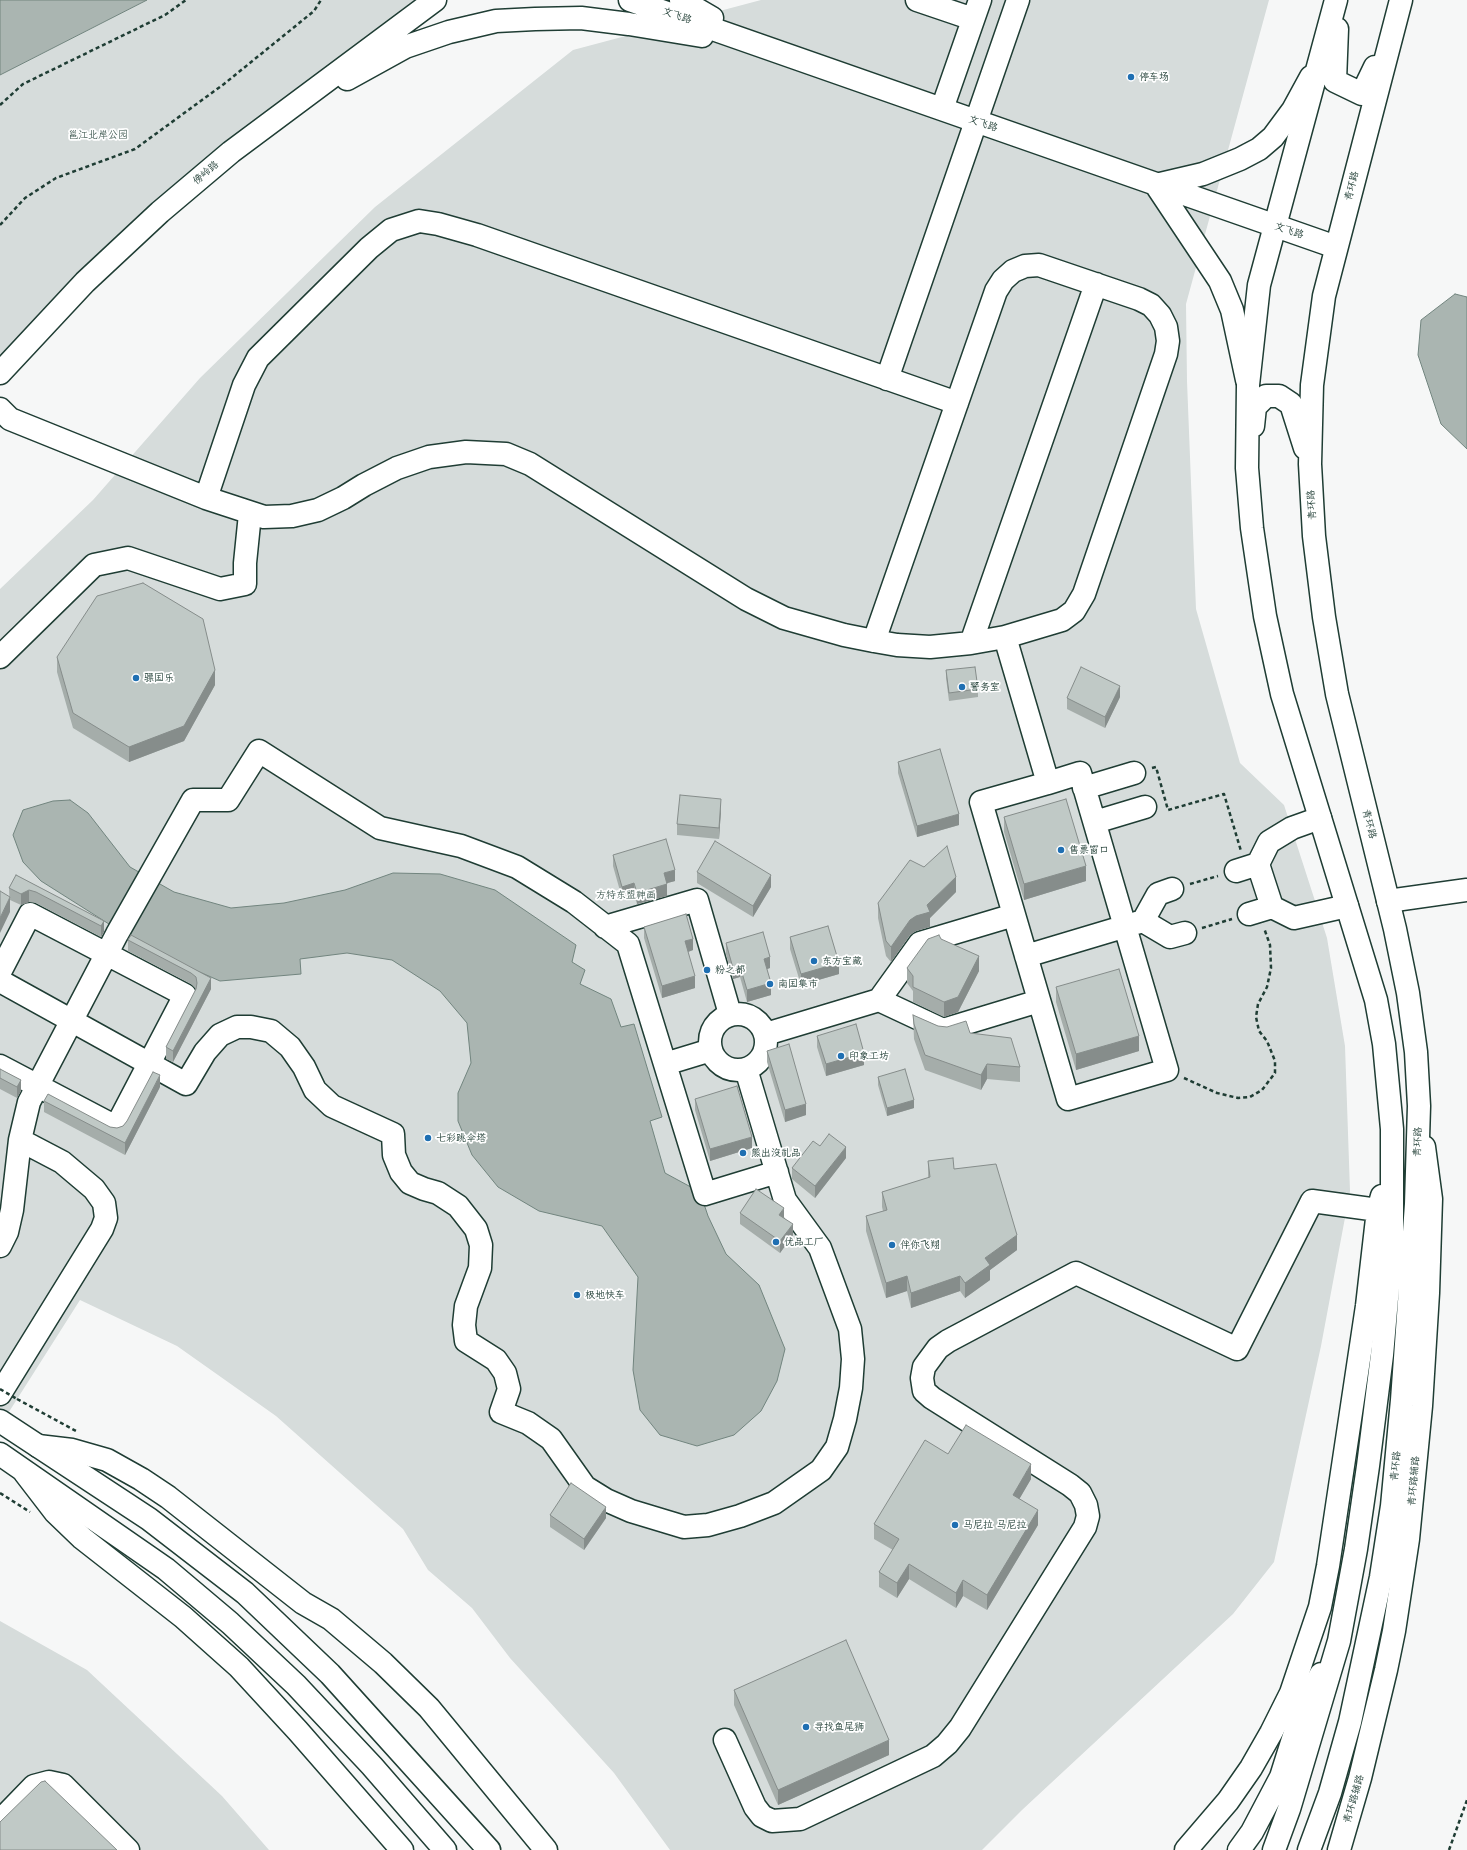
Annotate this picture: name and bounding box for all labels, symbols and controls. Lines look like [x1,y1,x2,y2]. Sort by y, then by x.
street label: 文飞路 [661,5,693,27]
place label: 停车场 [1139,71,1169,83]
marker: 停车场 [1126,72,1136,82]
street label: 文飞路 [967,113,999,135]
park label: 邕江北岸公园 [68,129,128,141]
street label: 傍岭路 [191,159,221,187]
street label: 青环路 [1342,170,1362,202]
street label: 文飞路 [1273,220,1305,242]
street label: 青环路 [1305,490,1319,520]
place label: 骠国乐 [144,672,174,684]
marker: 骠国乐 [131,673,141,683]
place label: 警务室 [970,681,1000,693]
marker: 警务室 [957,682,967,692]
street label: 青环路 [1360,808,1378,840]
place label: 售票窗口 [1069,844,1109,856]
marker: 售票窗口 [1056,845,1066,855]
park label: 方特东盟神画 [596,889,656,901]
place label: 东方宝藏 [822,955,862,967]
marker: 东方宝藏 [809,956,819,966]
place label: 粉之都 [715,964,745,976]
marker: 粉之都 [702,965,712,975]
place label: 南国集市 [778,978,818,990]
marker: 南国集市 [765,979,775,989]
place label: 印象工坊 [849,1050,889,1062]
marker: 印象工坊 [836,1051,846,1061]
street label: 青环路 [1411,1127,1425,1157]
place label: 七彩跳伞塔 [436,1132,486,1144]
marker: 七彩跳伞塔 [423,1133,433,1143]
place label: 熊出没礼品 [751,1147,801,1159]
marker: 熊出没礼品 [738,1148,748,1158]
place label: 优品工厂 [784,1236,824,1248]
marker: 优品工厂 [771,1237,781,1247]
place label: 伴你飞翔 [900,1239,940,1251]
marker: 伴你飞翔 [887,1240,897,1250]
place label: 极地快车 [585,1289,625,1301]
marker: 极地快车 [572,1290,582,1300]
street label: 青环路 [1388,1450,1404,1482]
street label: 青环路辅路 [1406,1456,1422,1506]
place label: 马尼拉 马尼拉 [963,1519,1026,1531]
marker: 马尼拉 马尼拉 [950,1520,960,1530]
place label: 寻找鱼尾狮 [814,1721,864,1733]
marker: 寻找鱼尾狮 [801,1722,811,1732]
street label: 青环路辅路 [1341,1773,1367,1825]

